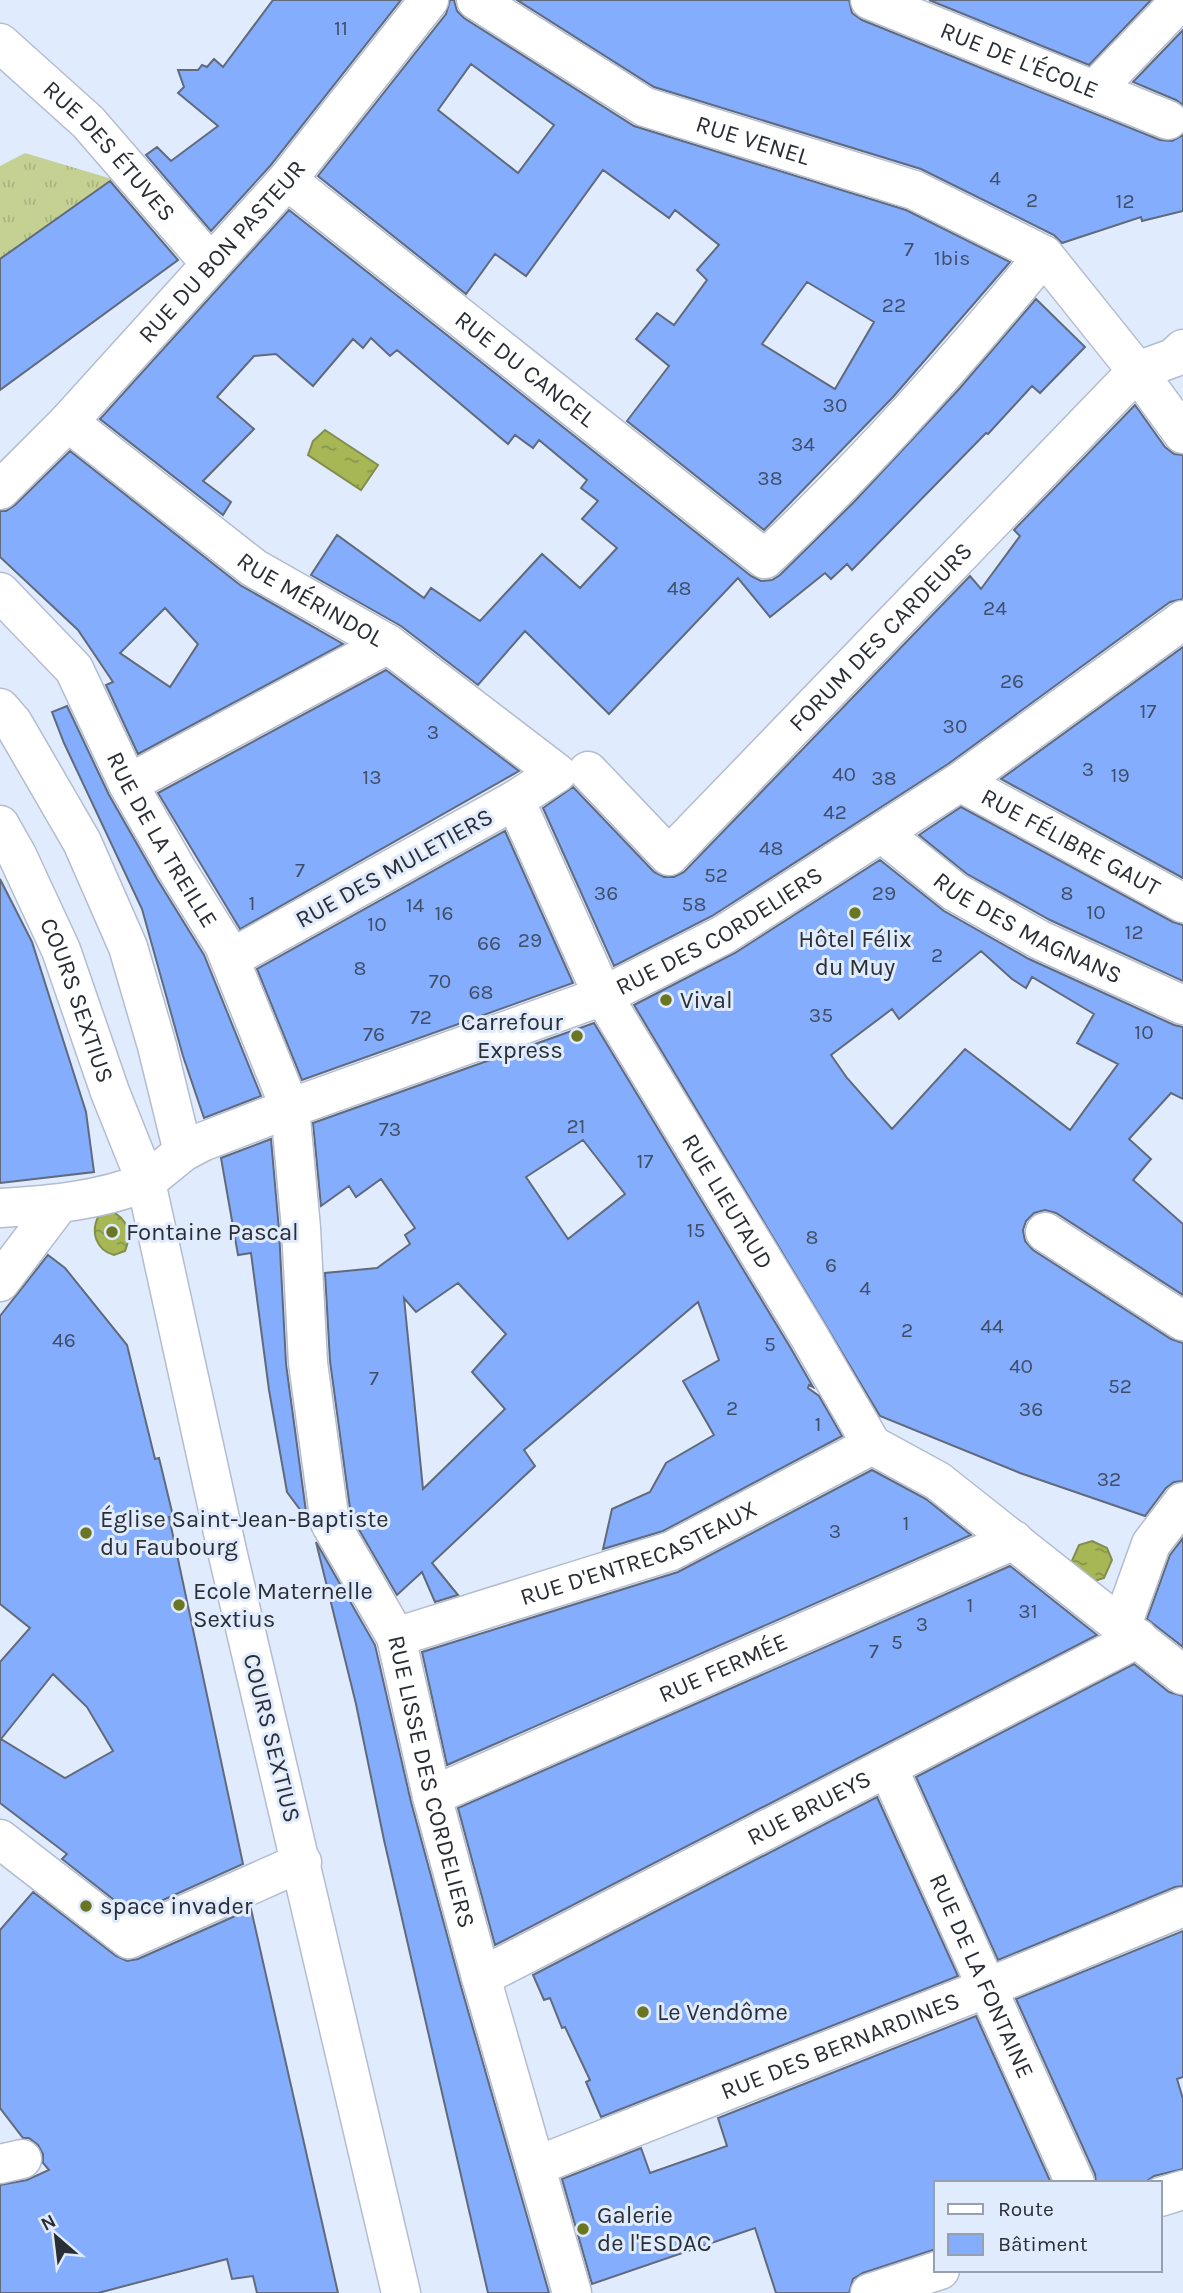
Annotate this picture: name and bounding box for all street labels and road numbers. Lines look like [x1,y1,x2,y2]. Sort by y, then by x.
street label: RUE DE L'ÉCOLE [936,16,1102,104]
street label: RUE DES ÉTUVES [38,75,182,227]
street label: RUE VENEL [693,110,814,171]
street label: RUE DU BON PASTEUR [133,155,311,348]
street label: RUE DU CANCEL [449,305,602,434]
street label: FORUM DES CARDEURS [783,537,978,737]
street label: RUE MÉRINDOL [232,546,389,653]
street label: RUE DE LA TREILLE [101,747,224,933]
street label: RUE FÉLIBRE GAUT [976,782,1165,902]
street label: RUE DES MULETIERS [290,802,498,934]
street label: RUE DES CORDELIERS [611,861,828,1001]
street label: RUE DES MAGNANS [928,866,1126,989]
street label: COURS SEXTIUS [34,913,120,1086]
street label: RUE LIEUTAUD [676,1129,779,1274]
street label: RUE D'ENTRECASTEAUX [517,1494,762,1611]
street label: RUE FERMÉE [654,1627,792,1709]
street label: RUE LISSE DES CORDELIERS [382,1633,481,1931]
street label: COURS SEXTIUS [237,1651,307,1825]
street label: RUE BRUEYS [742,1764,876,1851]
street label: RUE DE LA FONTAINE [923,1869,1040,2083]
street label: RUE DES BERNARDINES [717,1986,963,2106]

